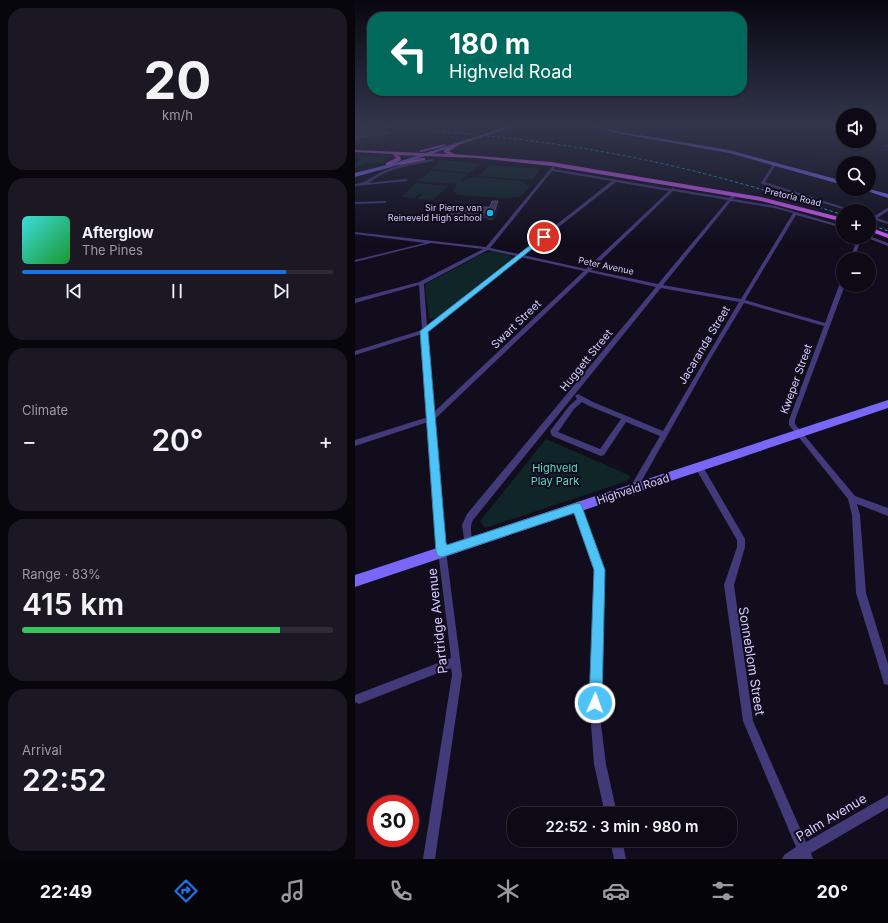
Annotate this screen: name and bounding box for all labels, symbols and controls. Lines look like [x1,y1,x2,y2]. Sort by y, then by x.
text: 180 m [449,27,530,61]
icon: left [383,28,435,80]
text: 20 [144,49,211,112]
text: Highveld Road [449,61,572,82]
text: km/h [162,107,193,123]
map controls [836,108,876,292]
button: sound [836,108,876,148]
button: search [836,156,876,196]
street label: Pretoria Road [764,185,822,208]
place label: Sir Pierre van Reineveld High school [388,202,482,223]
button: + [836,204,876,244]
marker: Sir Pierre van Reineveld High school [485,208,495,218]
pin [527,220,561,254]
text: Afterglow [82,223,154,242]
icon: arrive [533,226,555,248]
text: The Pines [82,242,143,258]
button: − [836,252,876,292]
street label: Peter Avenue [577,254,635,277]
icon: previous [63,280,85,302]
icon: pause [166,280,188,302]
icon: next [270,280,292,302]
street label: Swart Street [488,296,544,351]
street label: Jacaranda Street [675,303,733,387]
street label: Huggett Street [557,326,615,394]
street label: Kweper Street [777,342,815,416]
text: Climate [22,402,68,418]
text: 20° [151,422,204,458]
text: − [22,428,37,454]
text: + [318,428,333,454]
park label: Highveld Play Park [531,461,579,488]
street label: Highveld Road [595,471,671,507]
text: Range · 83% [22,566,101,582]
street label: Partridge Avenue [424,567,450,675]
text: 415 km [22,586,124,622]
street label: Sonneblom Street [736,606,768,716]
position arrow [574,682,616,724]
text: Arrival [22,742,62,758]
text: 22:52 [22,762,107,798]
street label: Palm Avenue [793,790,869,844]
speed limit sign: 30 [367,795,419,847]
text: 22:52 · 3 min · 980 m [545,817,699,836]
icon: directions [172,877,200,905]
icon: music [279,877,307,905]
icon: phone [387,877,415,905]
icon: climate [494,877,522,905]
icon: car [602,877,630,905]
icon: filters [709,877,737,905]
text: 22:49 [40,881,92,902]
text: 20° [816,881,848,902]

